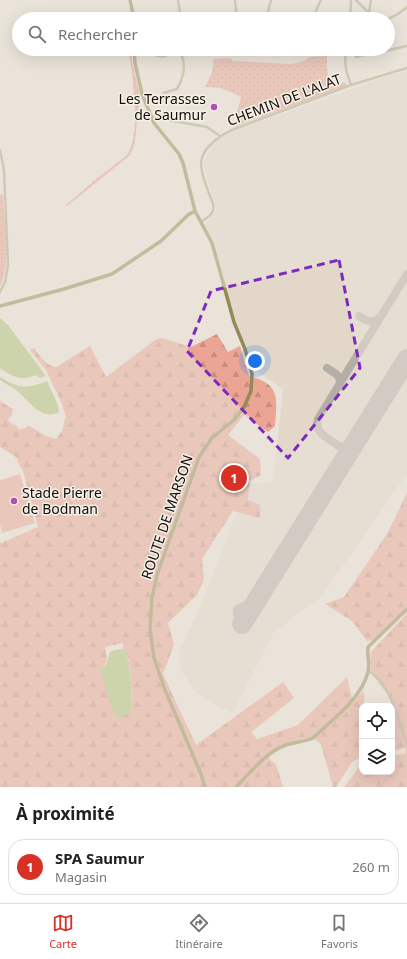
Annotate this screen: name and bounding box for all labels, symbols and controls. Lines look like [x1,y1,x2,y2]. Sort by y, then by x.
search box [12,12,395,56]
icon: search [26,23,48,45]
text: Rechercher [58,24,138,44]
street label: CHEMIN DE L'ALAT [224,69,344,130]
place label: Les Terrasses de Saumur [119,89,206,124]
marker: Les Terrasses de Saumur [209,102,219,112]
your location [245,351,265,371]
street label: ROUTE DE MARSON [136,452,197,582]
pin: 1 [221,463,247,493]
place label: Stade Pierre de Bodman [22,483,102,518]
marker: Stade Pierre de Bodman [9,496,19,506]
map controls [359,703,395,775]
button: locate [359,703,395,739]
button: layers [359,739,395,775]
text: À proximité [16,802,115,825]
text: SPA Saumur [55,848,144,868]
text: 1 [26,858,34,876]
text: 260 m [352,858,390,876]
text: Magasin [55,868,107,886]
tab: Carte [49,912,77,951]
tab: Itinéraire [175,912,223,951]
tab: Favoris [321,912,358,951]

